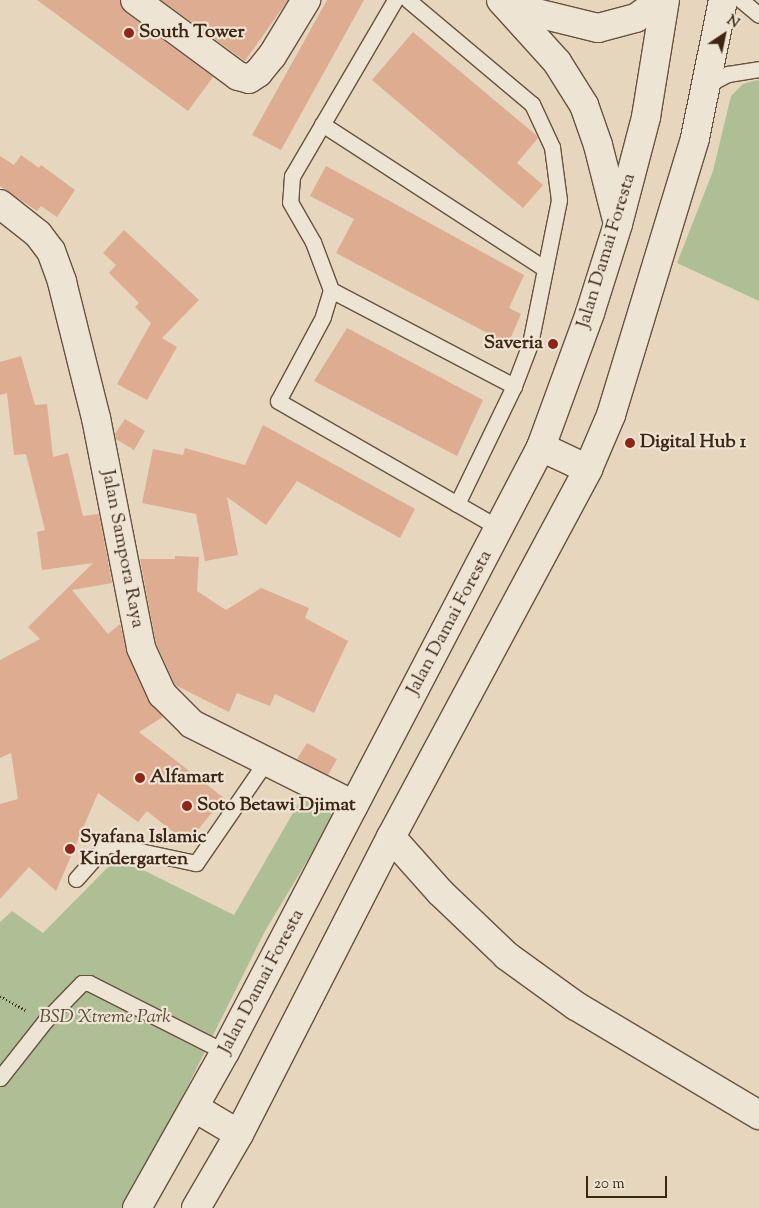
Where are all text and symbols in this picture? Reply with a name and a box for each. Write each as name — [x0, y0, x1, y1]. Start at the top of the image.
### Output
north arrow — [699, 10, 749, 60]
text: N — [722, 11, 743, 34]
place label: South Tower — [139, 22, 245, 44]
marker: South Tower — [123, 27, 135, 39]
street label: Jalan Damai Foresta — [573, 171, 641, 331]
place label: Saveria — [484, 333, 543, 355]
marker: Saveria — [547, 338, 559, 350]
place label: Digital Hub 1 — [640, 432, 746, 454]
marker: Digital Hub 1 — [624, 437, 636, 449]
street label: Jalan Sampora Raya — [96, 468, 148, 630]
street label: Jalan Damai Foresta — [402, 547, 498, 699]
place label: Alfamart — [150, 767, 224, 789]
marker: Alfamart — [134, 772, 146, 784]
place label: Soto Betawi Djimat — [197, 795, 355, 817]
marker: Soto Betawi Djimat — [181, 800, 193, 812]
place label: Syafana Islamic Kindergarten — [80, 827, 206, 871]
marker: Syafana Islamic Kindergarten — [64, 843, 76, 855]
street label: Jalan Damai Foresta — [214, 906, 310, 1058]
park label: BSD Xtreme Park — [39, 1007, 171, 1029]
scale bar — [589, 1166, 670, 1198]
text: 20 m — [594, 1174, 625, 1195]

